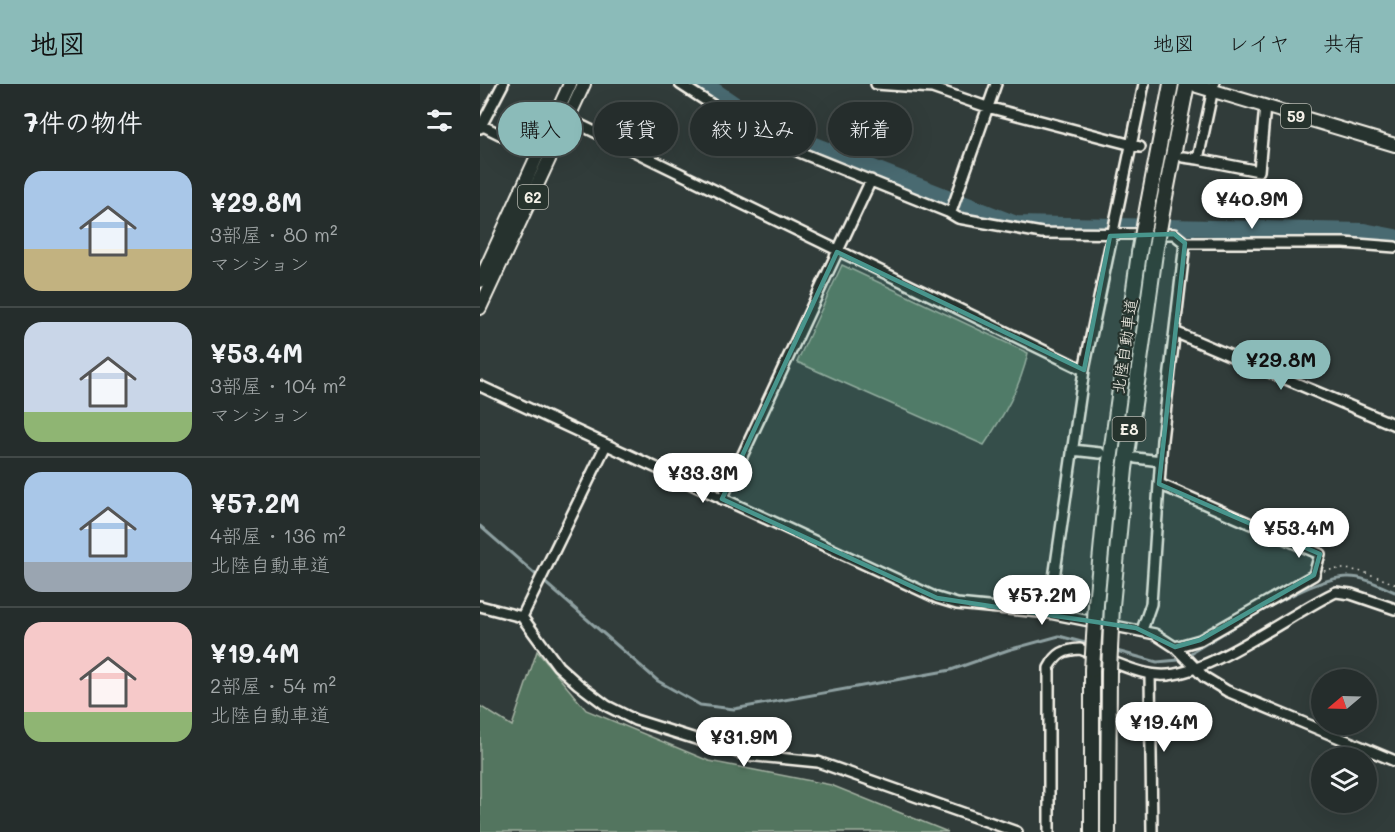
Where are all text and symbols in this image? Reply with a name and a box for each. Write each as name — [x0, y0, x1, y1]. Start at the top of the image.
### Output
text: 地図 — [30, 25, 86, 61]
text: 地図 — [1153, 29, 1195, 56]
text: レイヤ — [1228, 29, 1290, 56]
text: 共有 — [1323, 29, 1365, 56]
chip: 購入 — [498, 102, 582, 156]
chip: 賃貸 — [594, 102, 678, 156]
chip: 絞り込み — [690, 102, 816, 156]
chip: 新着 — [828, 102, 912, 156]
icon: filters — [423, 104, 456, 137]
road number: 59 — [1281, 104, 1311, 128]
text: 7件の物件 — [24, 105, 142, 139]
pin: ¥40.9M — [1203, 179, 1301, 230]
text: ¥29.8M — [210, 185, 302, 219]
road number: 62 — [518, 185, 548, 209]
text: ¥40.9M — [1216, 185, 1289, 211]
icon: home — [72, 195, 144, 267]
text: 3部屋 · 80 m² — [210, 221, 338, 247]
text: マンション — [210, 250, 309, 276]
street label: 北陸自動車道 — [1107, 297, 1141, 395]
text: ¥53.4M — [210, 336, 303, 370]
pin: ¥29.8M — [1232, 340, 1330, 391]
icon: home — [72, 346, 144, 418]
text: ¥29.8M — [1245, 346, 1317, 372]
text: 3部屋 · 104 m² — [210, 372, 346, 398]
text: マンション — [210, 401, 309, 427]
road number: E8 — [1112, 417, 1146, 441]
pin: ¥33.3M — [654, 453, 752, 504]
text: ¥33.3M — [667, 459, 739, 485]
text: ¥57.2M — [210, 486, 300, 520]
icon: home — [72, 496, 144, 568]
pin: ¥53.4M — [1250, 508, 1348, 559]
text: ¥53.4M — [1263, 514, 1335, 540]
text: 4部屋 · 136 m² — [210, 522, 346, 548]
text: 北陸自動車道 — [210, 551, 330, 577]
pin: ¥57.2M — [993, 575, 1091, 626]
text: ¥57.2M — [1007, 581, 1077, 607]
text: ¥19.4M — [210, 636, 300, 670]
icon: home — [72, 646, 144, 718]
north arrow — [1311, 669, 1377, 735]
map controls — [1311, 669, 1377, 813]
text: 2部屋 · 54 m² — [210, 672, 336, 698]
text: 北陸自動車道 — [210, 701, 330, 727]
pin: ¥19.4M — [1115, 702, 1213, 753]
text: ¥19.4M — [1130, 708, 1199, 734]
pin: ¥31.9M — [695, 717, 793, 768]
text: ¥31.9M — [710, 723, 778, 749]
button: layers — [1311, 747, 1377, 813]

